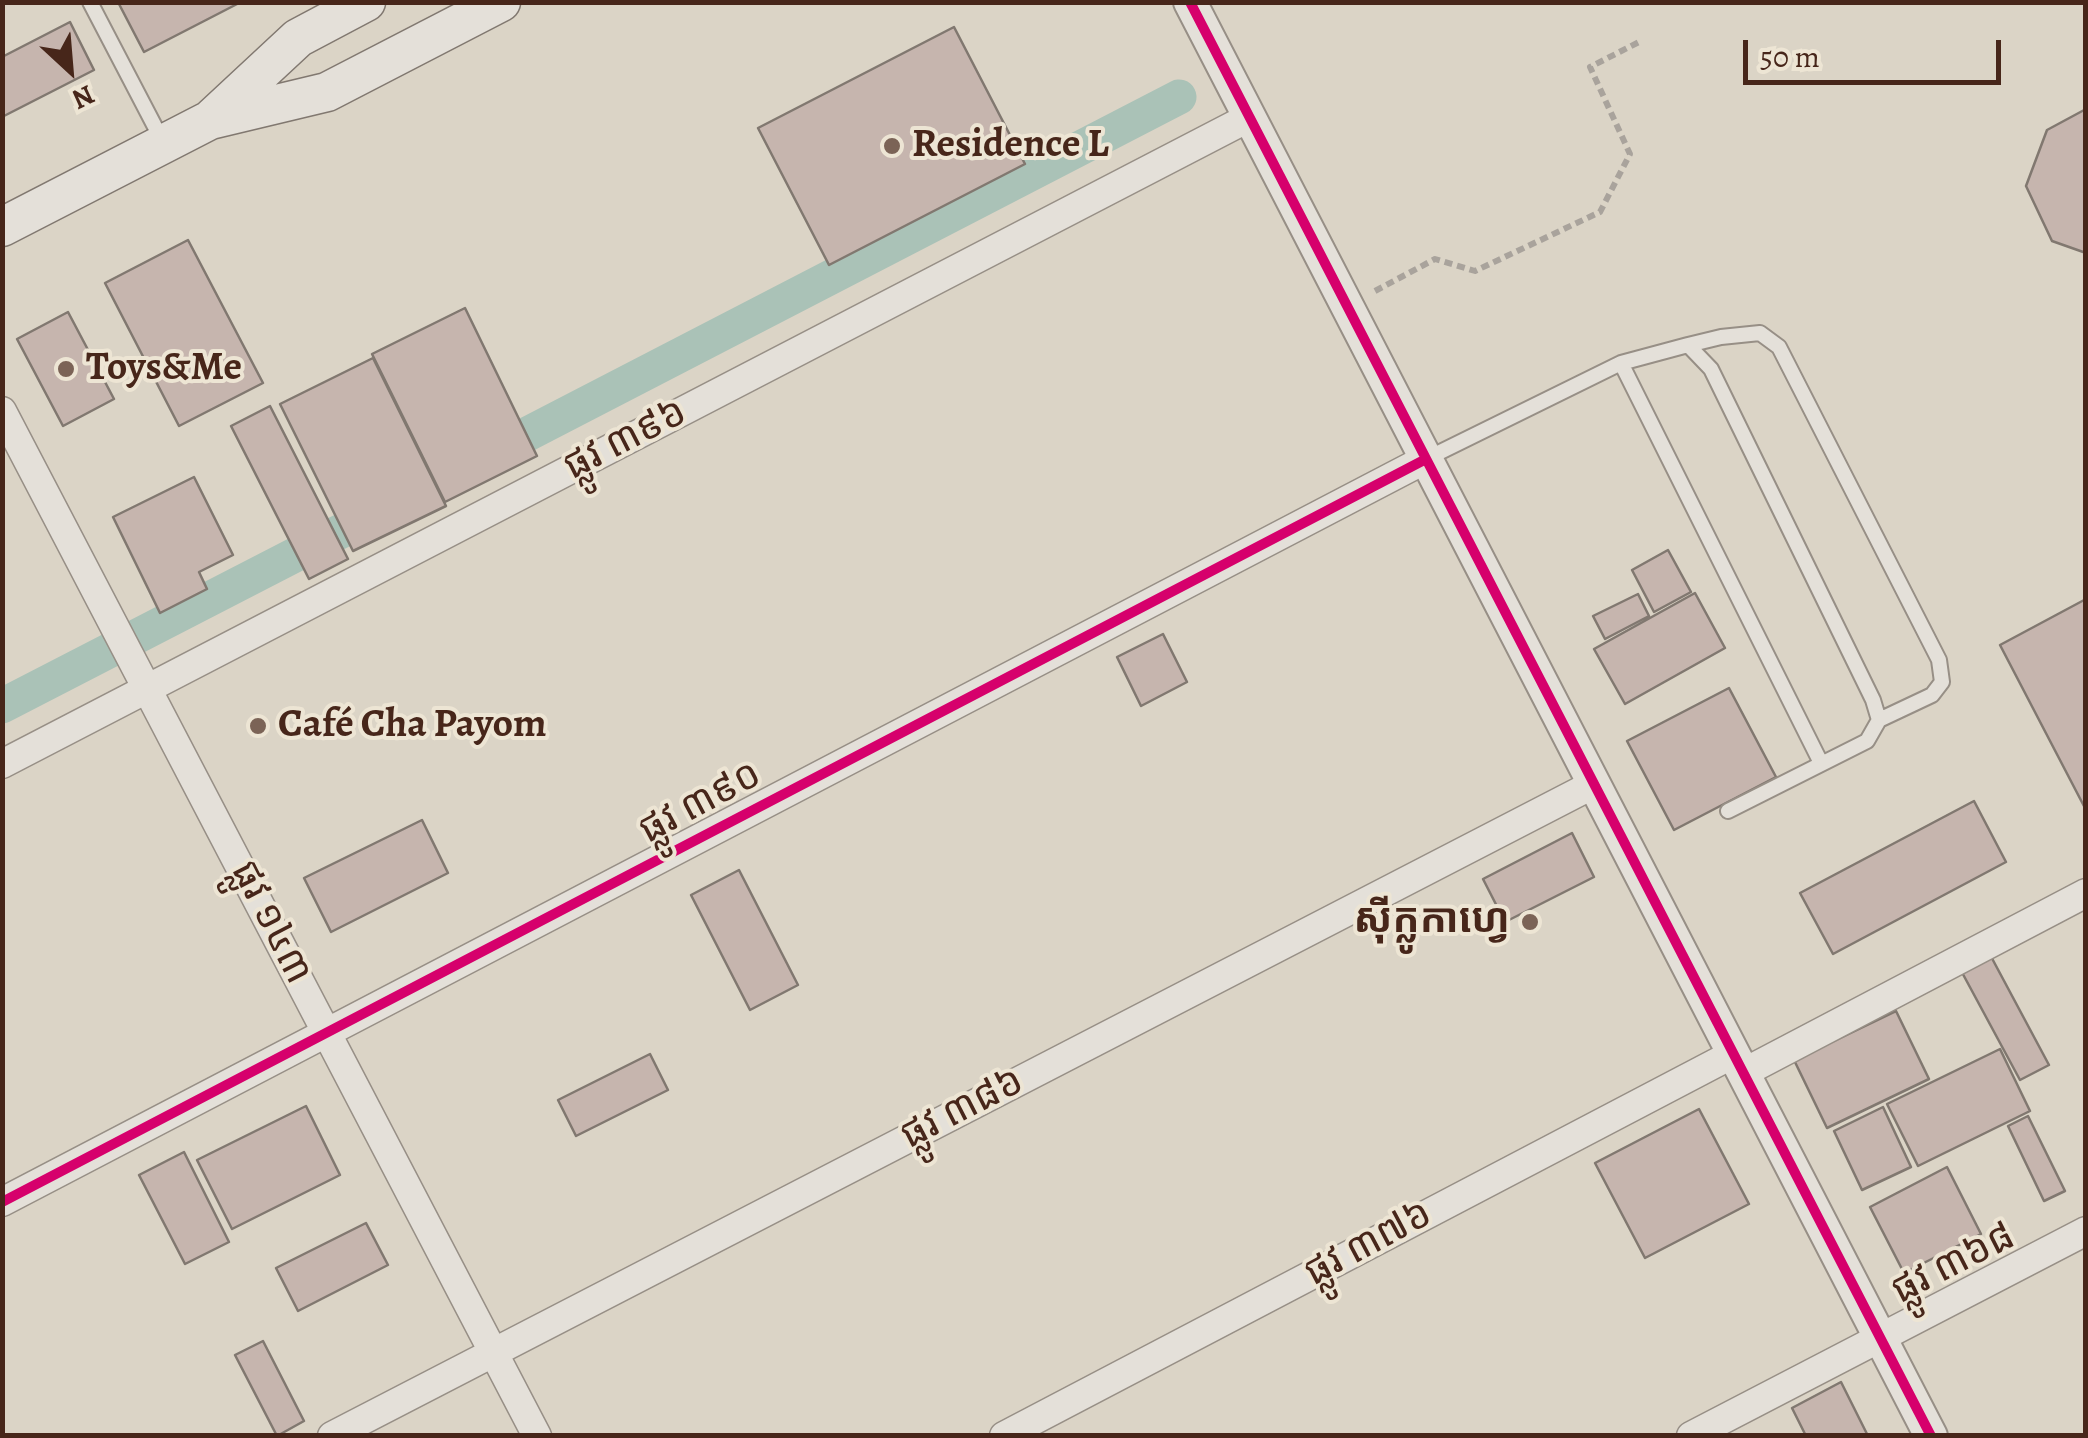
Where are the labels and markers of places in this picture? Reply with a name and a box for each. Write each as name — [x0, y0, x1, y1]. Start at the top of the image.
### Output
place label: Residence L — [912, 122, 1109, 170]
marker: Residence L — [881, 135, 903, 157]
place label: Toys&Me — [86, 345, 242, 393]
marker: Toys&Me — [55, 358, 77, 380]
place label: Café Cha Payom — [278, 702, 547, 750]
marker: Café Cha Payom — [247, 715, 269, 737]
place label: ស៊ីក្លូកាហ្វេ — [1354, 898, 1510, 946]
marker: ស៊ីក្លូកាហ្វេ — [1519, 911, 1541, 933]

